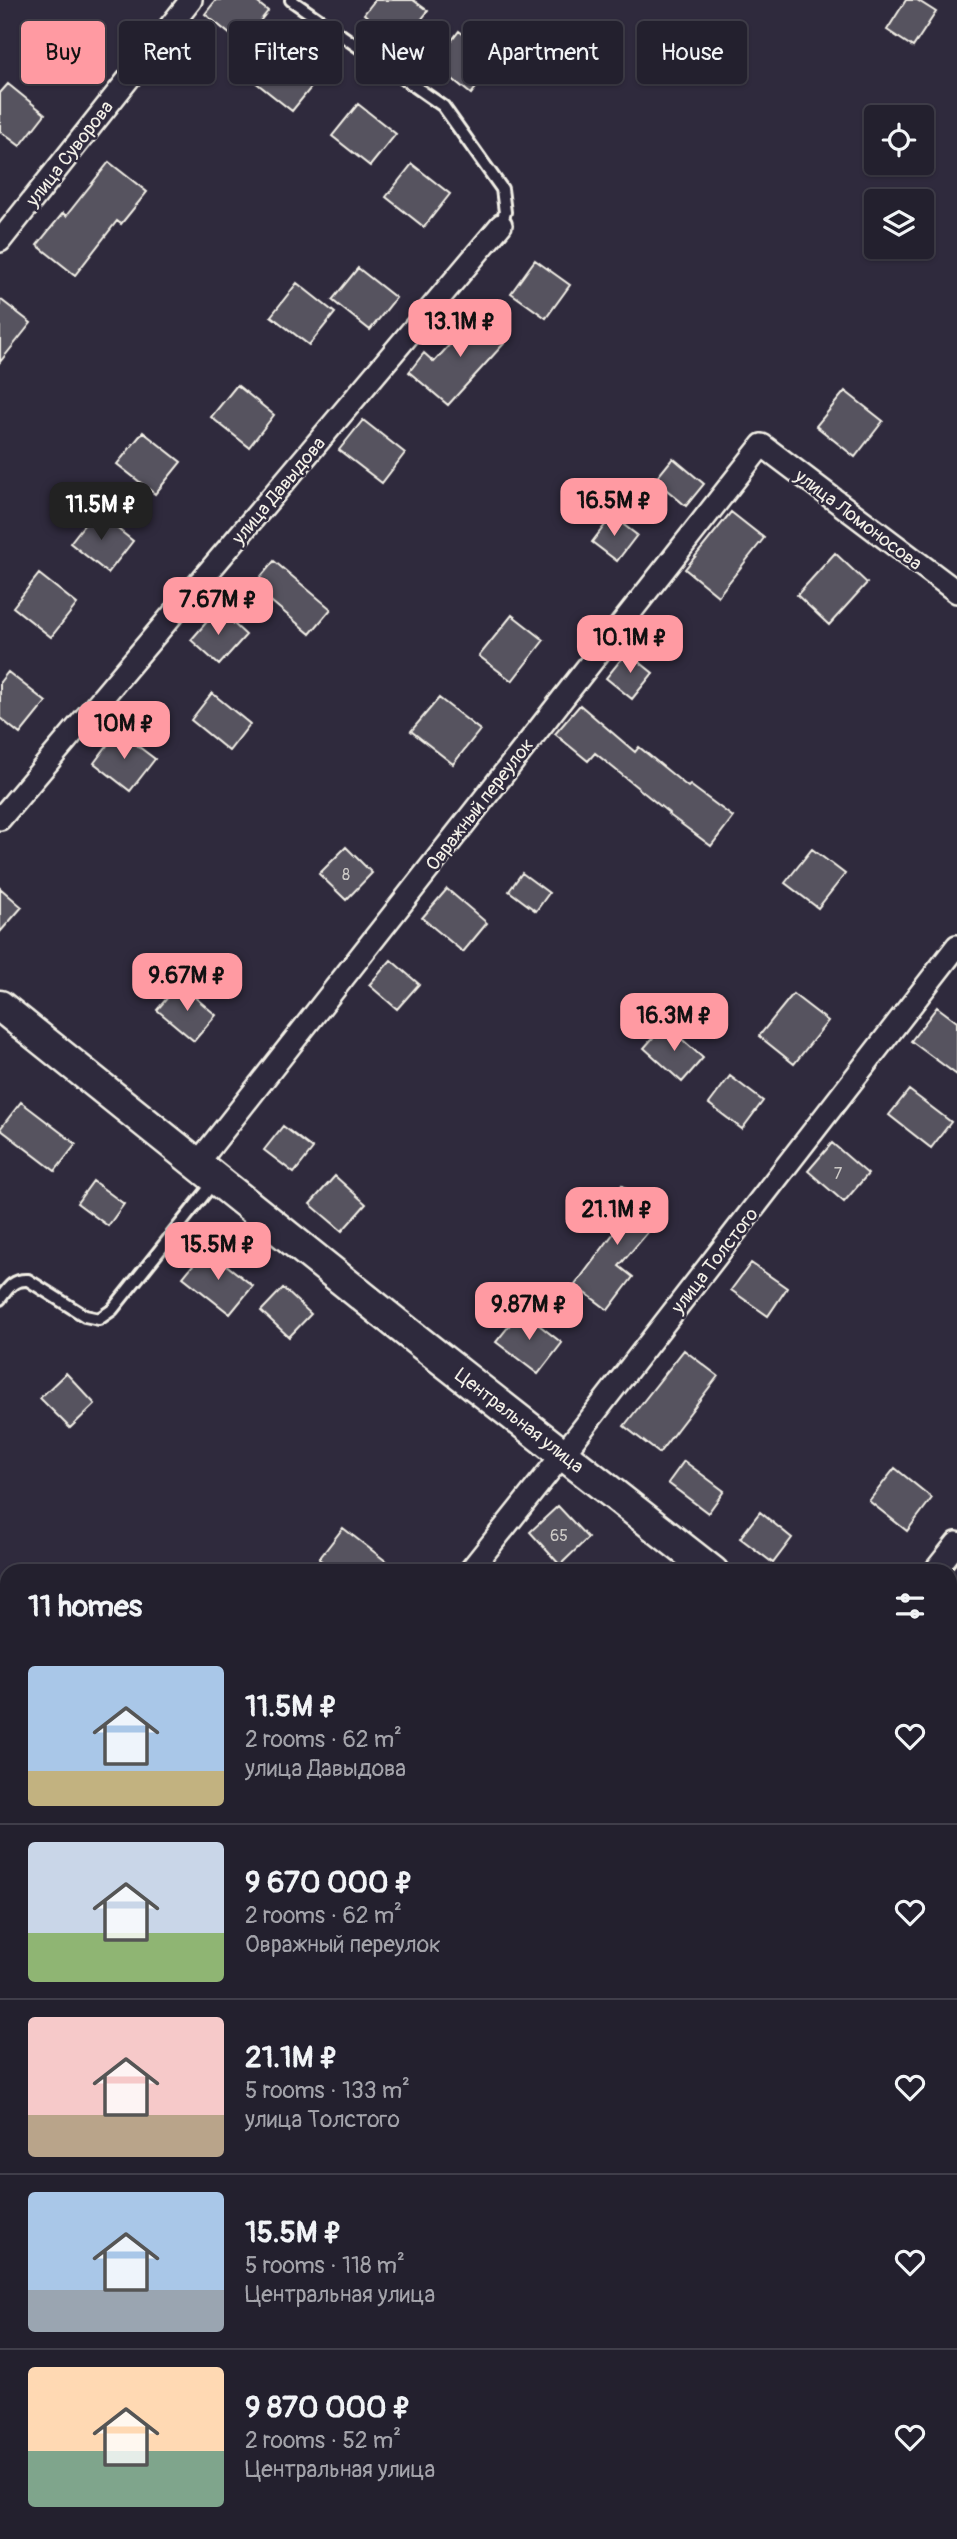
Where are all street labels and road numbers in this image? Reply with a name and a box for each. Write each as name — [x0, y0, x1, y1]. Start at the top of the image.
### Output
street label: улица Суворова — [20, 96, 119, 212]
street label: улица Давыдова — [226, 432, 331, 550]
street label: улица Ломоносова — [789, 463, 927, 576]
street label: Овражный переулок — [421, 733, 539, 876]
street label: улица Толстого — [665, 1203, 764, 1319]
street label: Центральная улица — [450, 1363, 589, 1479]

